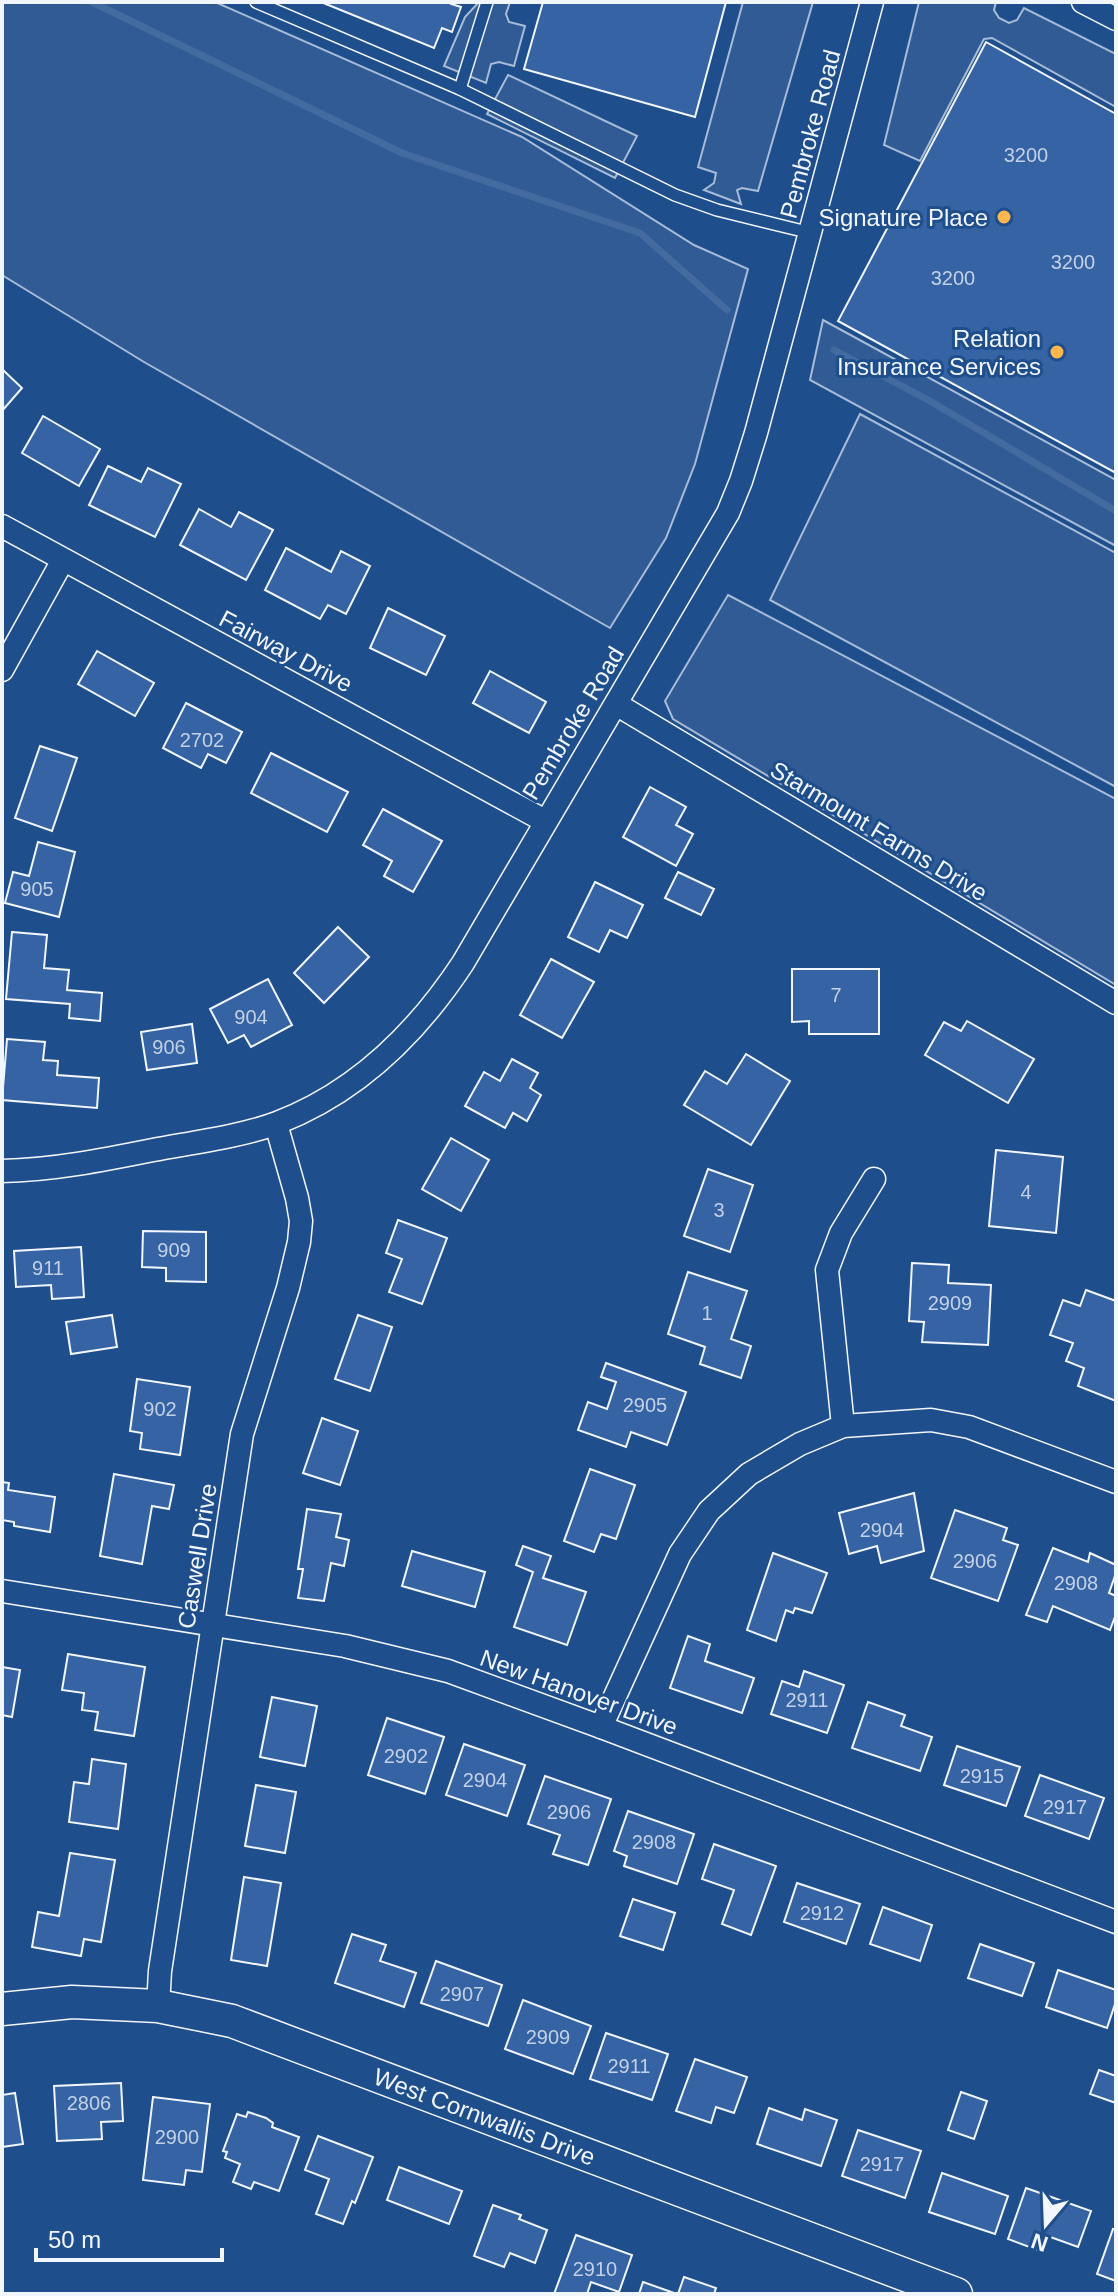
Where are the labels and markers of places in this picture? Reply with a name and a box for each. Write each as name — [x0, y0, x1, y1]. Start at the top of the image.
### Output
place label: Signature Place — [819, 204, 988, 231]
marker: Signature Place — [995, 208, 1013, 226]
place label: Relation Insurance Services — [837, 325, 1041, 380]
marker: Relation Insurance Services — [1048, 343, 1066, 361]

